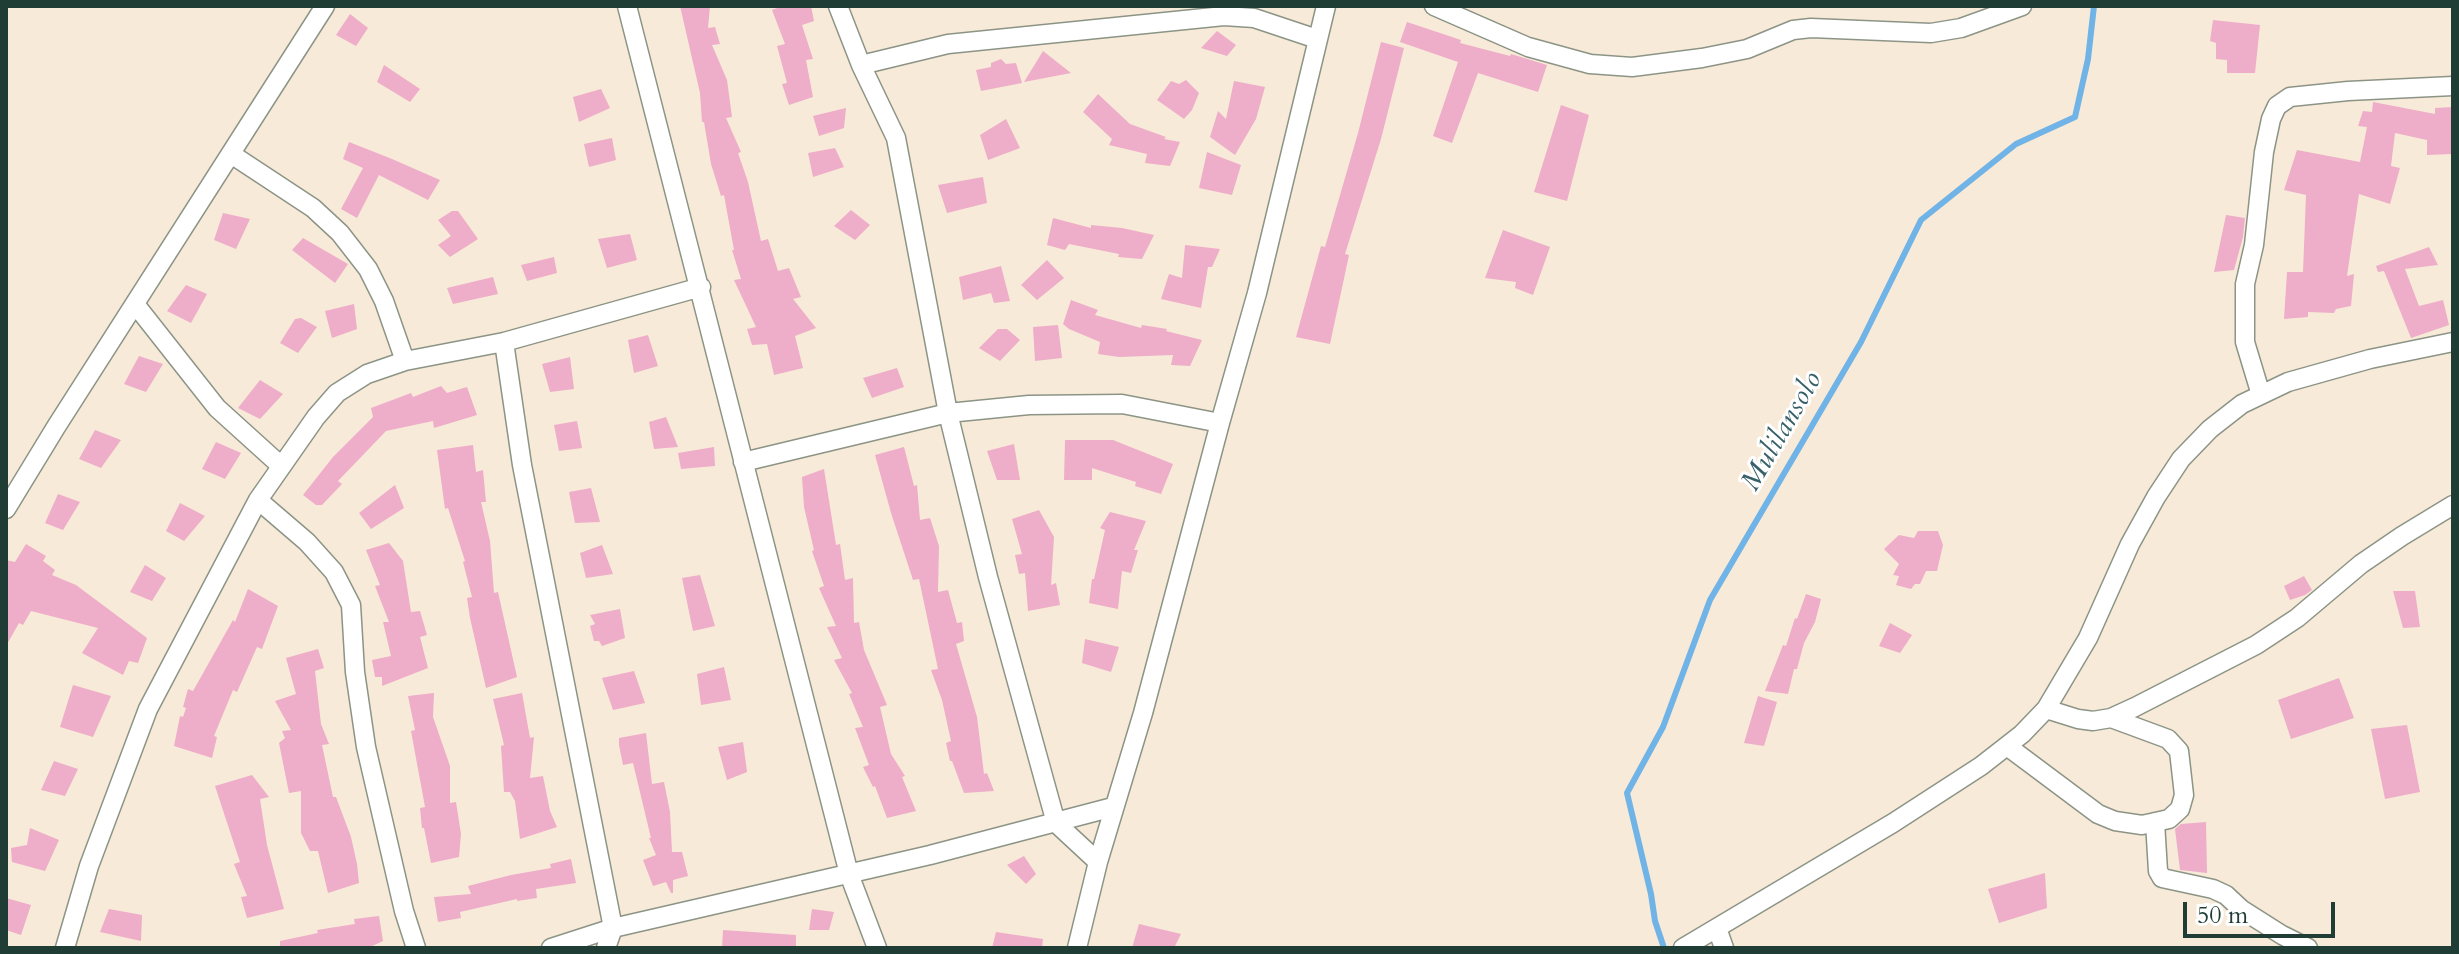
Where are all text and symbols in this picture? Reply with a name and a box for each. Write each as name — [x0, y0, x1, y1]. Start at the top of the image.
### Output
water label: Mulilansolo — [1735, 366, 1831, 498]
scale bar — [2187, 886, 2339, 936]
text: 50 m — [2197, 899, 2248, 932]

